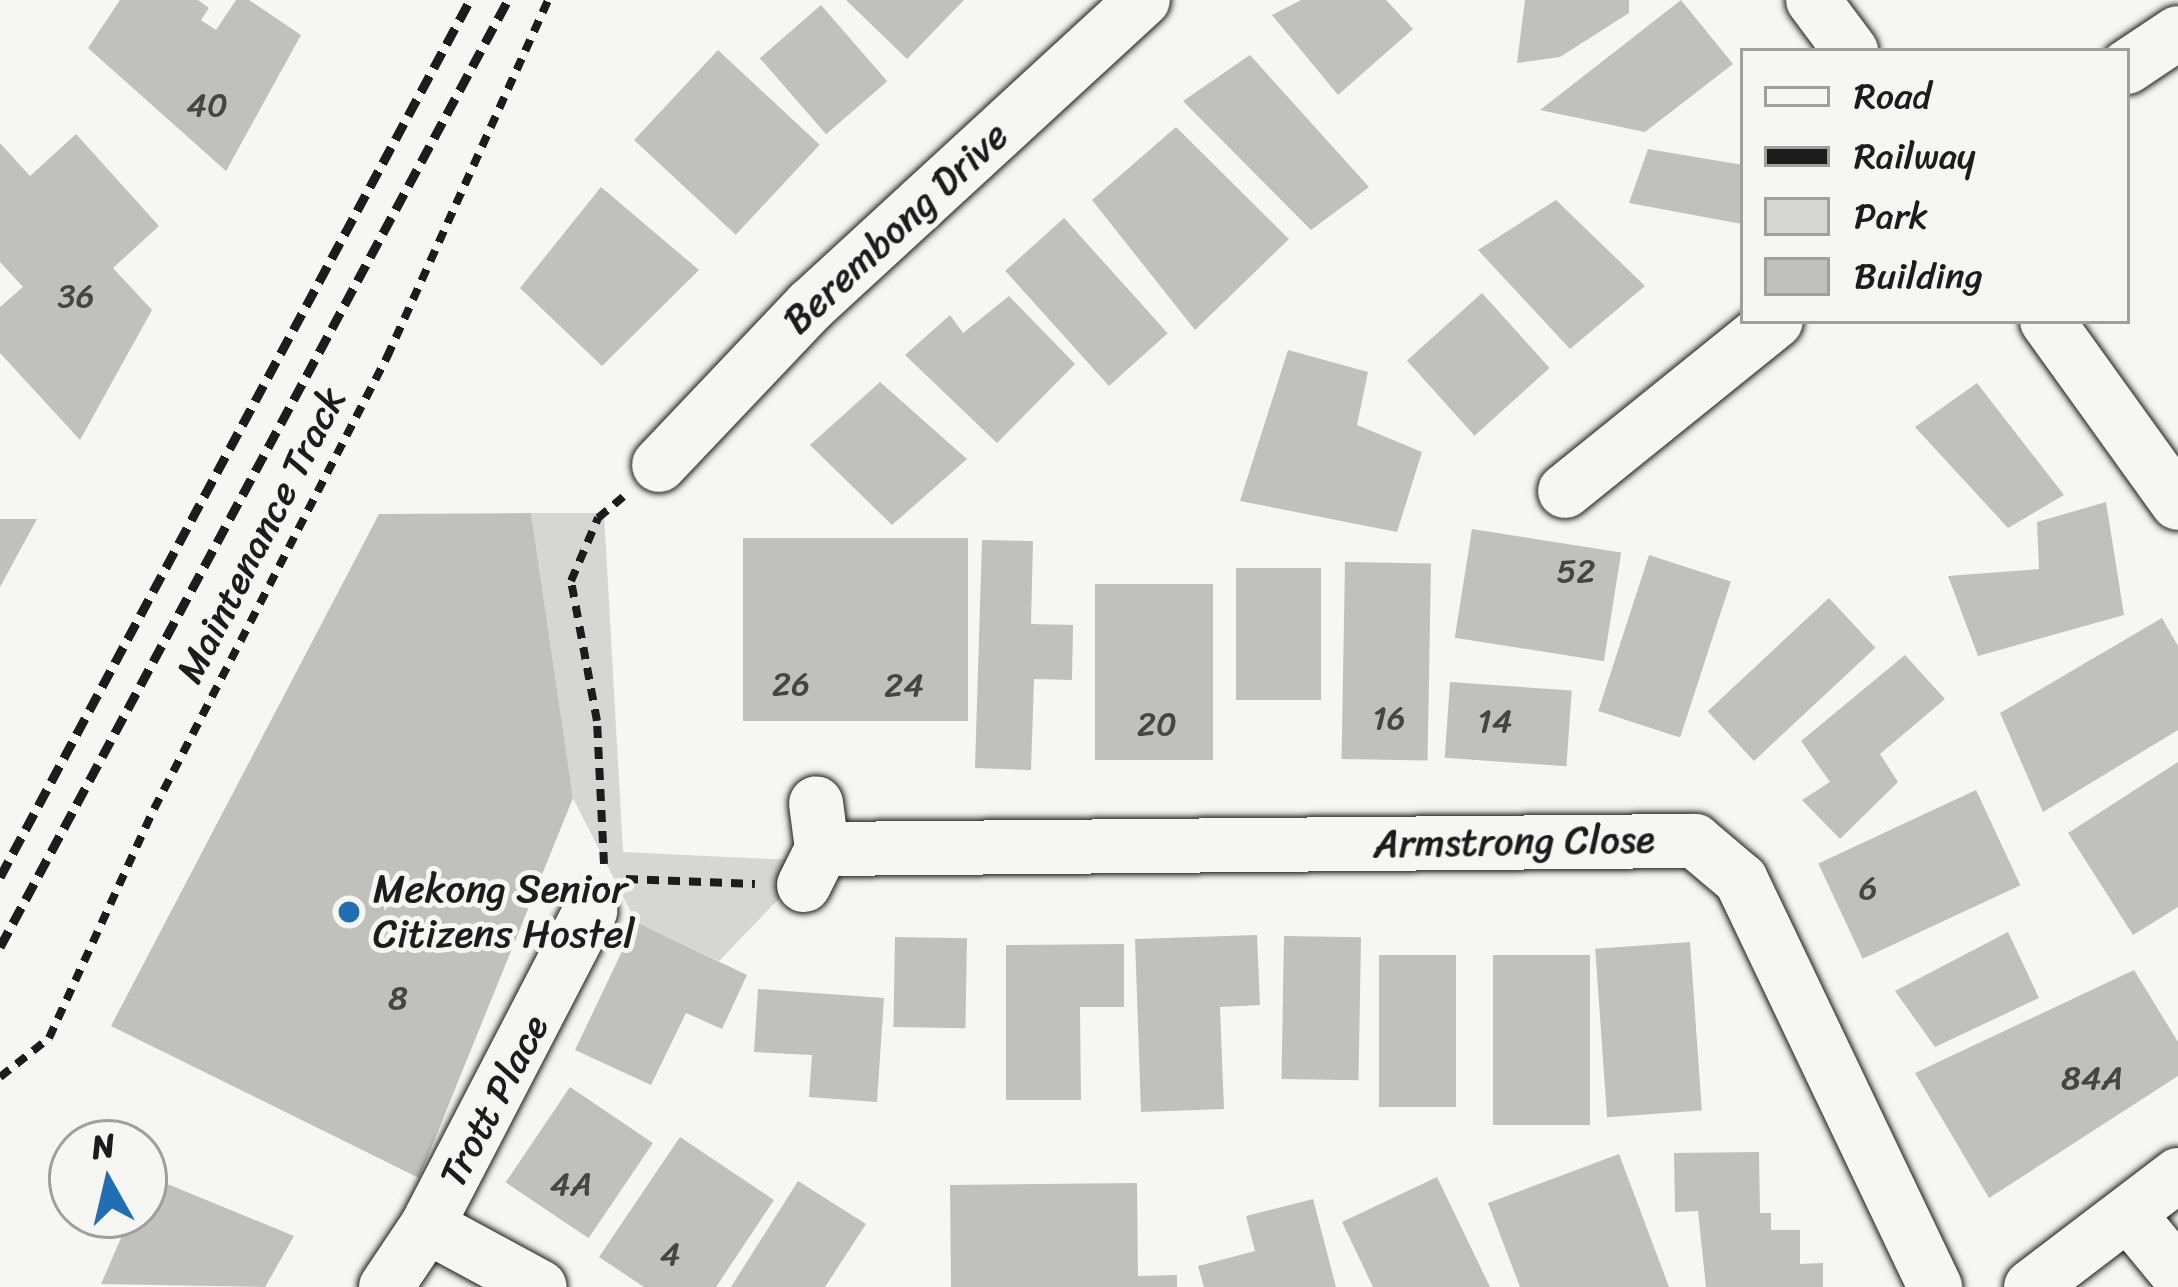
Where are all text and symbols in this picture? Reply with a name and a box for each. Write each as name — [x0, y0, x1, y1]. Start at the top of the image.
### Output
legend — [1740, 48, 2130, 324]
text: Road — [1854, 64, 1931, 128]
house number: 40 — [186, 86, 228, 126]
street label: Berembong Drive — [774, 112, 1018, 344]
text: Railway — [1854, 124, 1976, 188]
text: Park — [1854, 184, 1928, 248]
text: Building — [1854, 244, 1983, 308]
house number: 36 — [58, 277, 94, 317]
street label: Maintenance Track — [167, 380, 355, 690]
house number: 52 — [1556, 552, 1596, 592]
house number: 26 — [772, 665, 810, 705]
house number: 24 — [884, 666, 924, 706]
house number: 16 — [1373, 699, 1405, 739]
house number: 14 — [1478, 702, 1512, 742]
house number: 20 — [1137, 705, 1177, 745]
street label: Armstrong Close — [1371, 816, 1657, 868]
place label: Mekong Senior Citizens Hostel — [373, 867, 636, 958]
house number: 6 — [1859, 869, 1877, 909]
marker: Mekong Senior Citizens Hostel — [336, 899, 362, 925]
house number: 8 — [388, 979, 408, 1019]
street label: Trott Place — [429, 1006, 559, 1196]
house number: 84A — [2061, 1059, 2123, 1099]
text: N — [88, 1116, 119, 1177]
north arrow — [48, 1119, 168, 1239]
house number: 4A — [550, 1165, 592, 1205]
house number: 4 — [660, 1235, 680, 1275]

